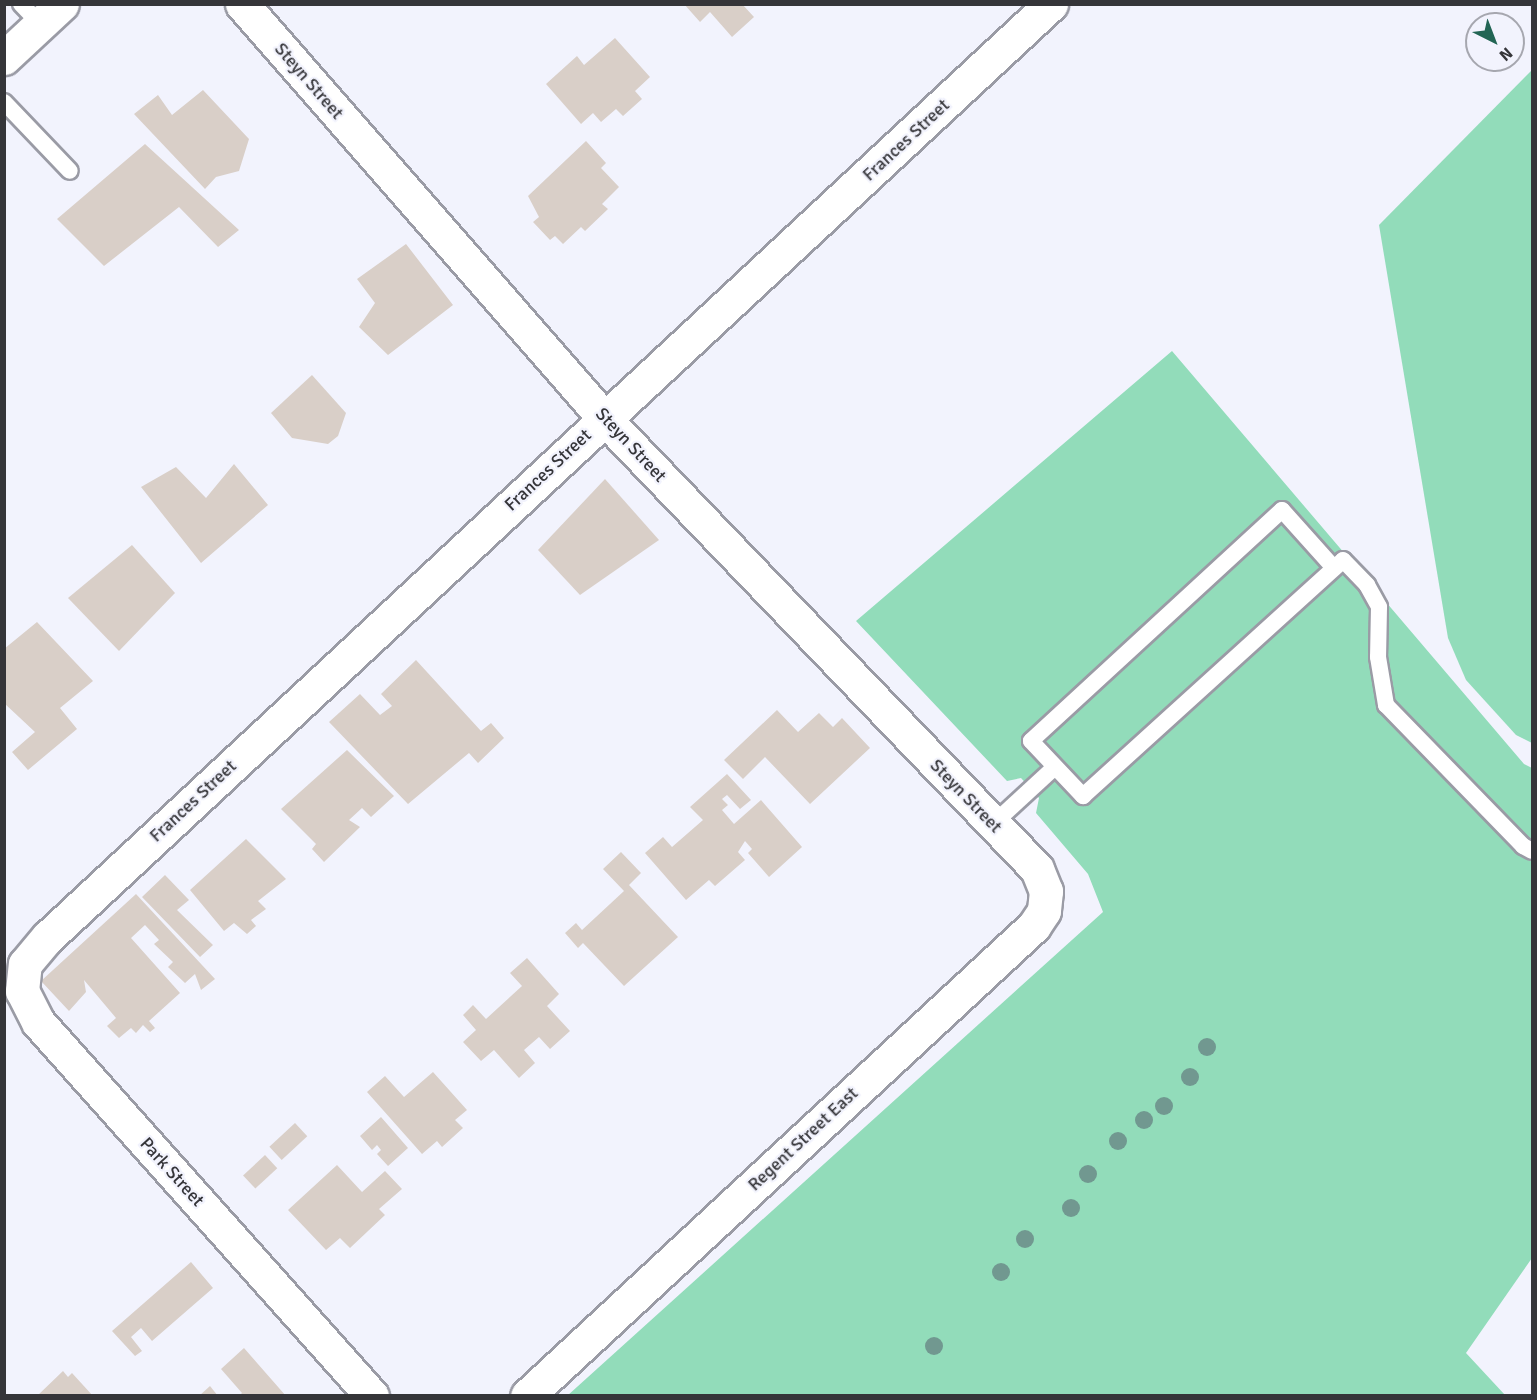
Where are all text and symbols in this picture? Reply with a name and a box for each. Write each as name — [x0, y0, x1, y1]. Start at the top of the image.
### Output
north arrow — [1465, 12, 1525, 72]
street label: Steyn Street — [270, 38, 348, 124]
text: N — [1495, 43, 1517, 65]
street label: Frances Street — [858, 94, 954, 186]
street label: Steyn Street — [591, 403, 671, 487]
street label: Frances Street — [500, 424, 596, 516]
street label: Frances Street — [145, 755, 241, 847]
street label: Steyn Street — [926, 755, 1006, 837]
street label: Regent Street East — [744, 1083, 862, 1195]
street label: Park Street — [135, 1133, 209, 1211]

